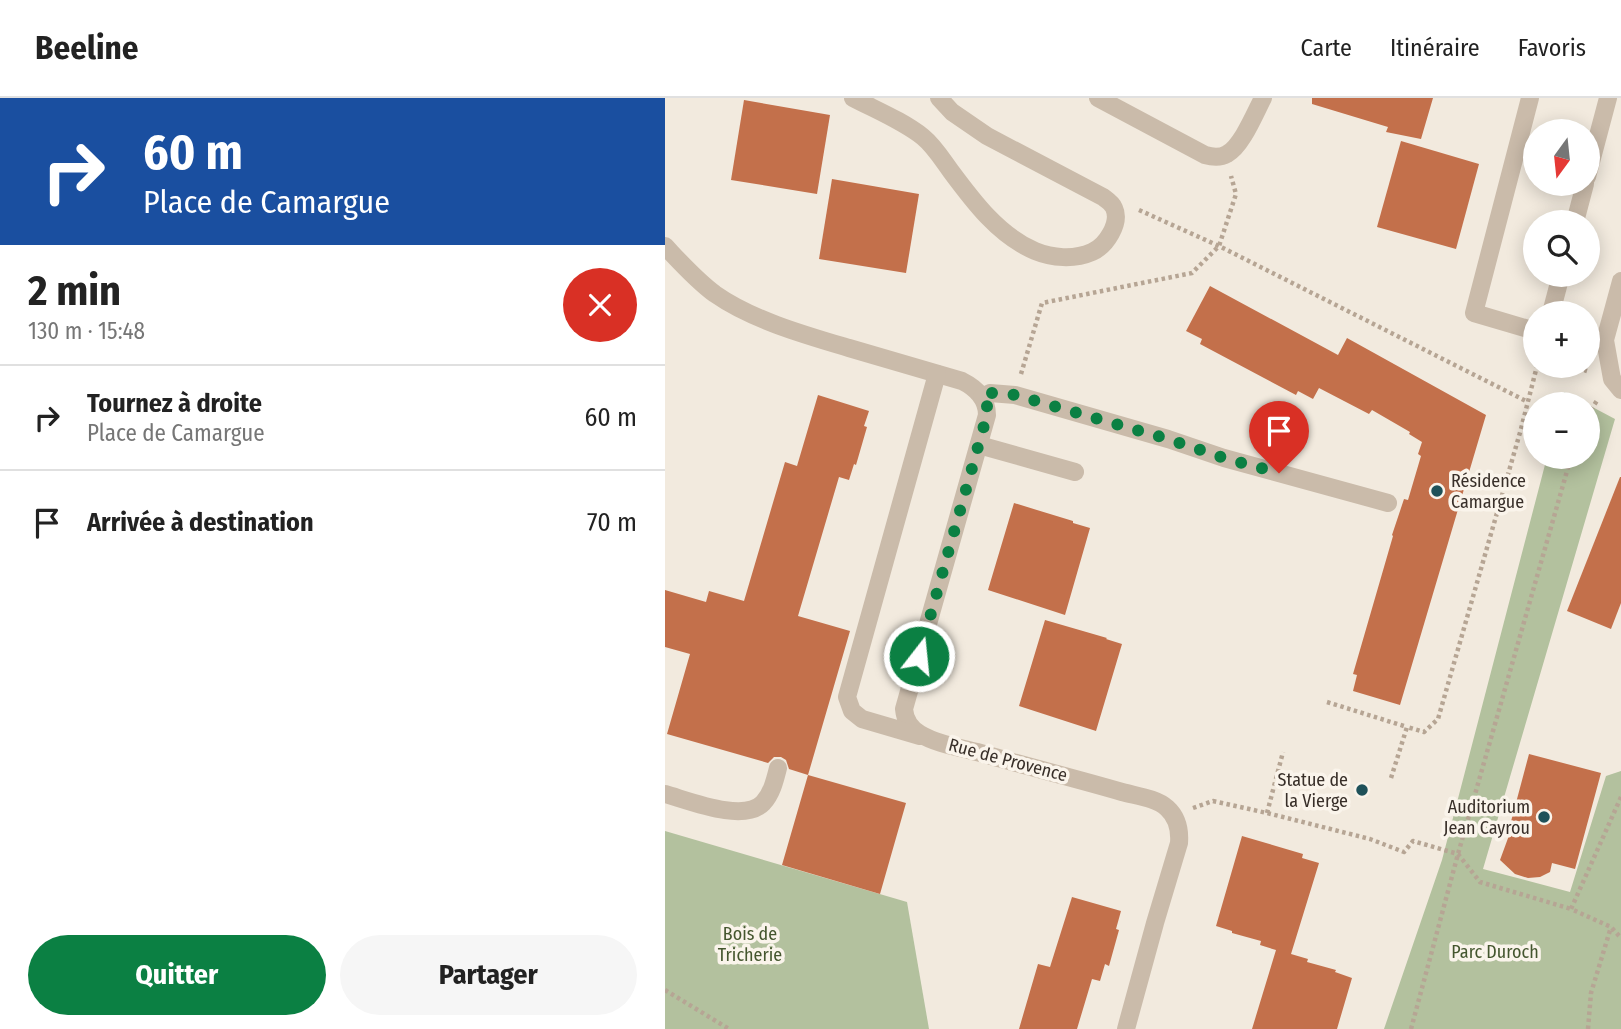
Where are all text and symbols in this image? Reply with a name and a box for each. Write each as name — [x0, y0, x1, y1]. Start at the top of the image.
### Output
text: Beeline — [35, 28, 139, 68]
text: Carte — [1301, 34, 1352, 62]
text: Itinéraire — [1390, 34, 1480, 62]
text: Favoris — [1518, 34, 1586, 62]
north arrow — [1523, 119, 1599, 196]
map controls — [1523, 119, 1600, 469]
text: 60 m — [143, 123, 243, 182]
icon: right — [28, 126, 119, 217]
text: Place de Camargue — [143, 183, 390, 221]
button: search — [1523, 210, 1600, 287]
text: 2 min — [28, 266, 121, 316]
button: close — [563, 268, 637, 342]
button: + — [1523, 301, 1600, 378]
text: 130 m · 15:48 — [28, 317, 145, 345]
text: Tournez à droite — [87, 388, 262, 419]
button: − — [1523, 392, 1600, 469]
icon: right — [28, 399, 66, 437]
pin — [1249, 401, 1309, 473]
text: 60 m — [584, 402, 637, 433]
icon: arrive — [1260, 412, 1298, 450]
text: Place de Camargue — [87, 419, 265, 447]
place label: Résidence Camargue — [1451, 470, 1526, 513]
marker: Résidence Camargue — [1429, 483, 1445, 499]
icon: arrive — [28, 504, 66, 542]
text: Arrivée à destination — [87, 507, 314, 538]
text: 70 m — [587, 507, 637, 538]
position arrow — [882, 619, 956, 693]
street label: Rue de Provence — [946, 734, 1070, 786]
place label: Statue de la Vierge — [1278, 769, 1348, 812]
marker: Statue de la Vierge — [1354, 782, 1370, 798]
place label: Auditorium Jean Cayrou — [1444, 796, 1530, 839]
marker: Auditorium Jean Cayrou — [1536, 809, 1552, 825]
park label: Bois de Tricherie — [718, 923, 782, 966]
button: Quitter — [28, 935, 326, 1015]
button: Partager — [340, 935, 637, 1015]
park label: Parc Duroch — [1451, 941, 1539, 963]

